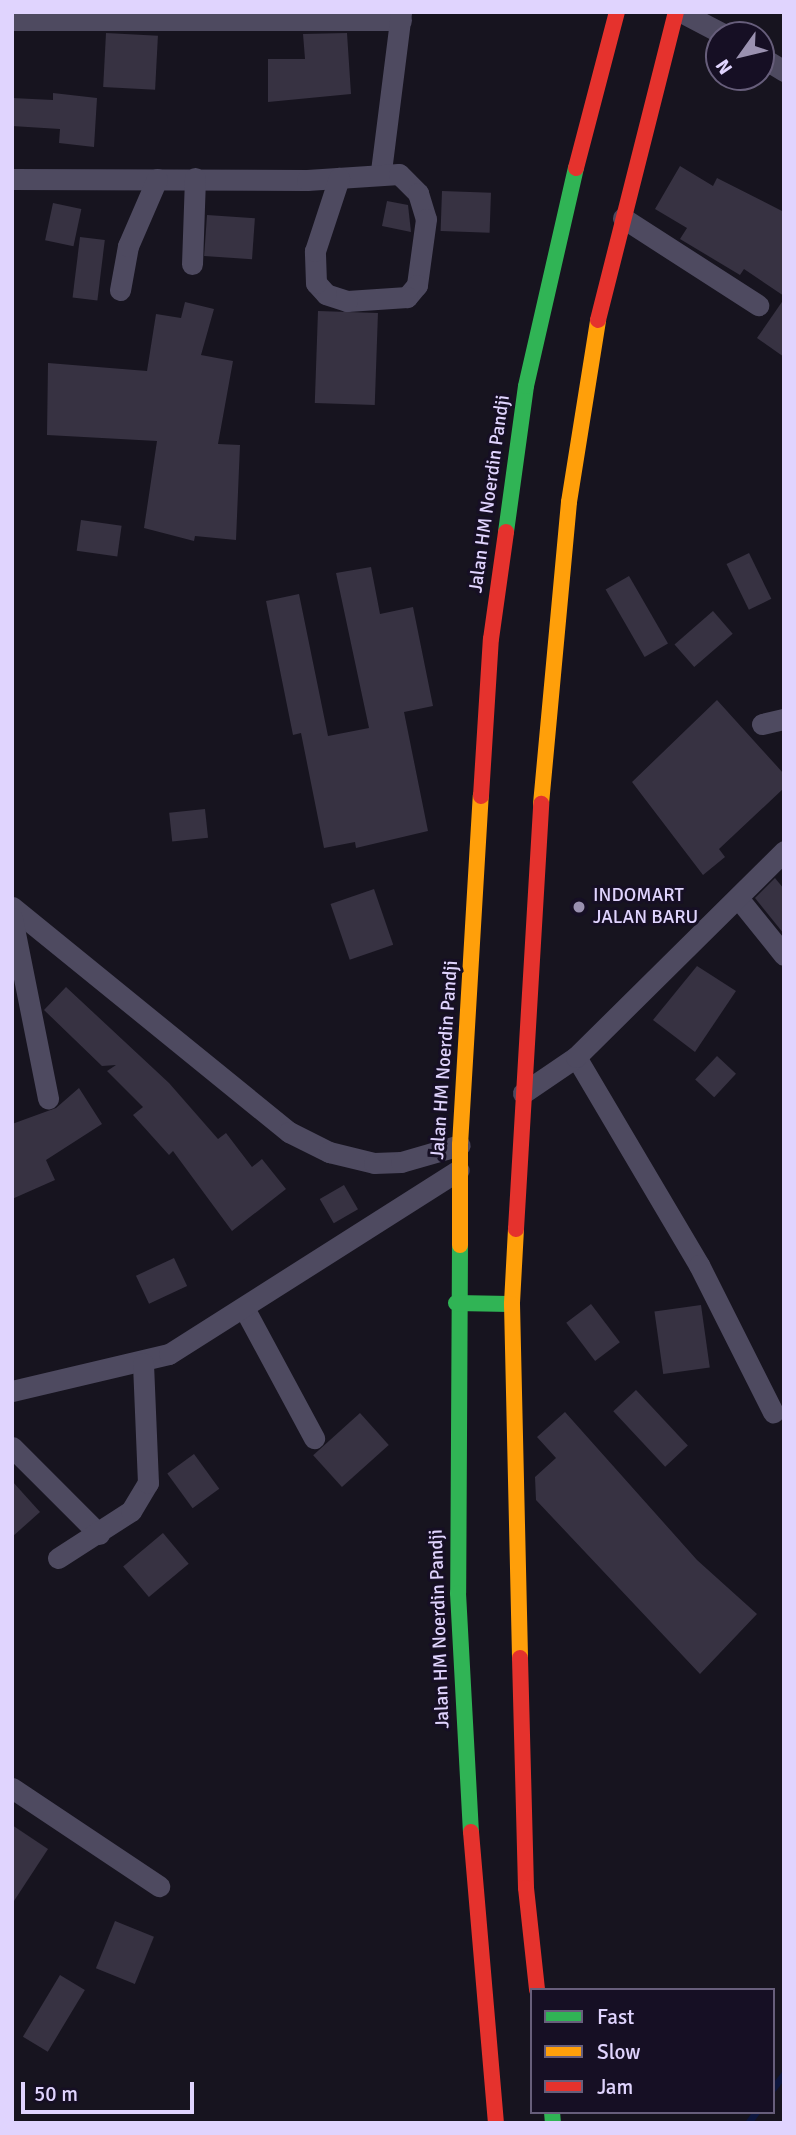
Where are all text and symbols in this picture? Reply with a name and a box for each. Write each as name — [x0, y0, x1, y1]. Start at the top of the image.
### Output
north arrow — [705, 21, 775, 91]
text: N — [711, 54, 738, 79]
street label: Jalan HM Noerdin Pandji — [465, 394, 515, 594]
place label: INDOMART JALAN BARU — [593, 885, 698, 929]
marker: INDOMART JALAN BARU — [571, 899, 587, 915]
street label: Jalan HM Noerdin Pandji — [427, 960, 463, 1160]
street label: Jalan HM Noerdin Pandji — [425, 1529, 455, 1729]
legend — [530, 1988, 775, 2114]
text: Fast — [597, 2004, 634, 2030]
text: Slow — [597, 2039, 641, 2065]
scale bar — [24, 2068, 198, 2112]
text: Jam — [597, 2074, 633, 2100]
text: 50 m — [34, 2081, 78, 2107]

